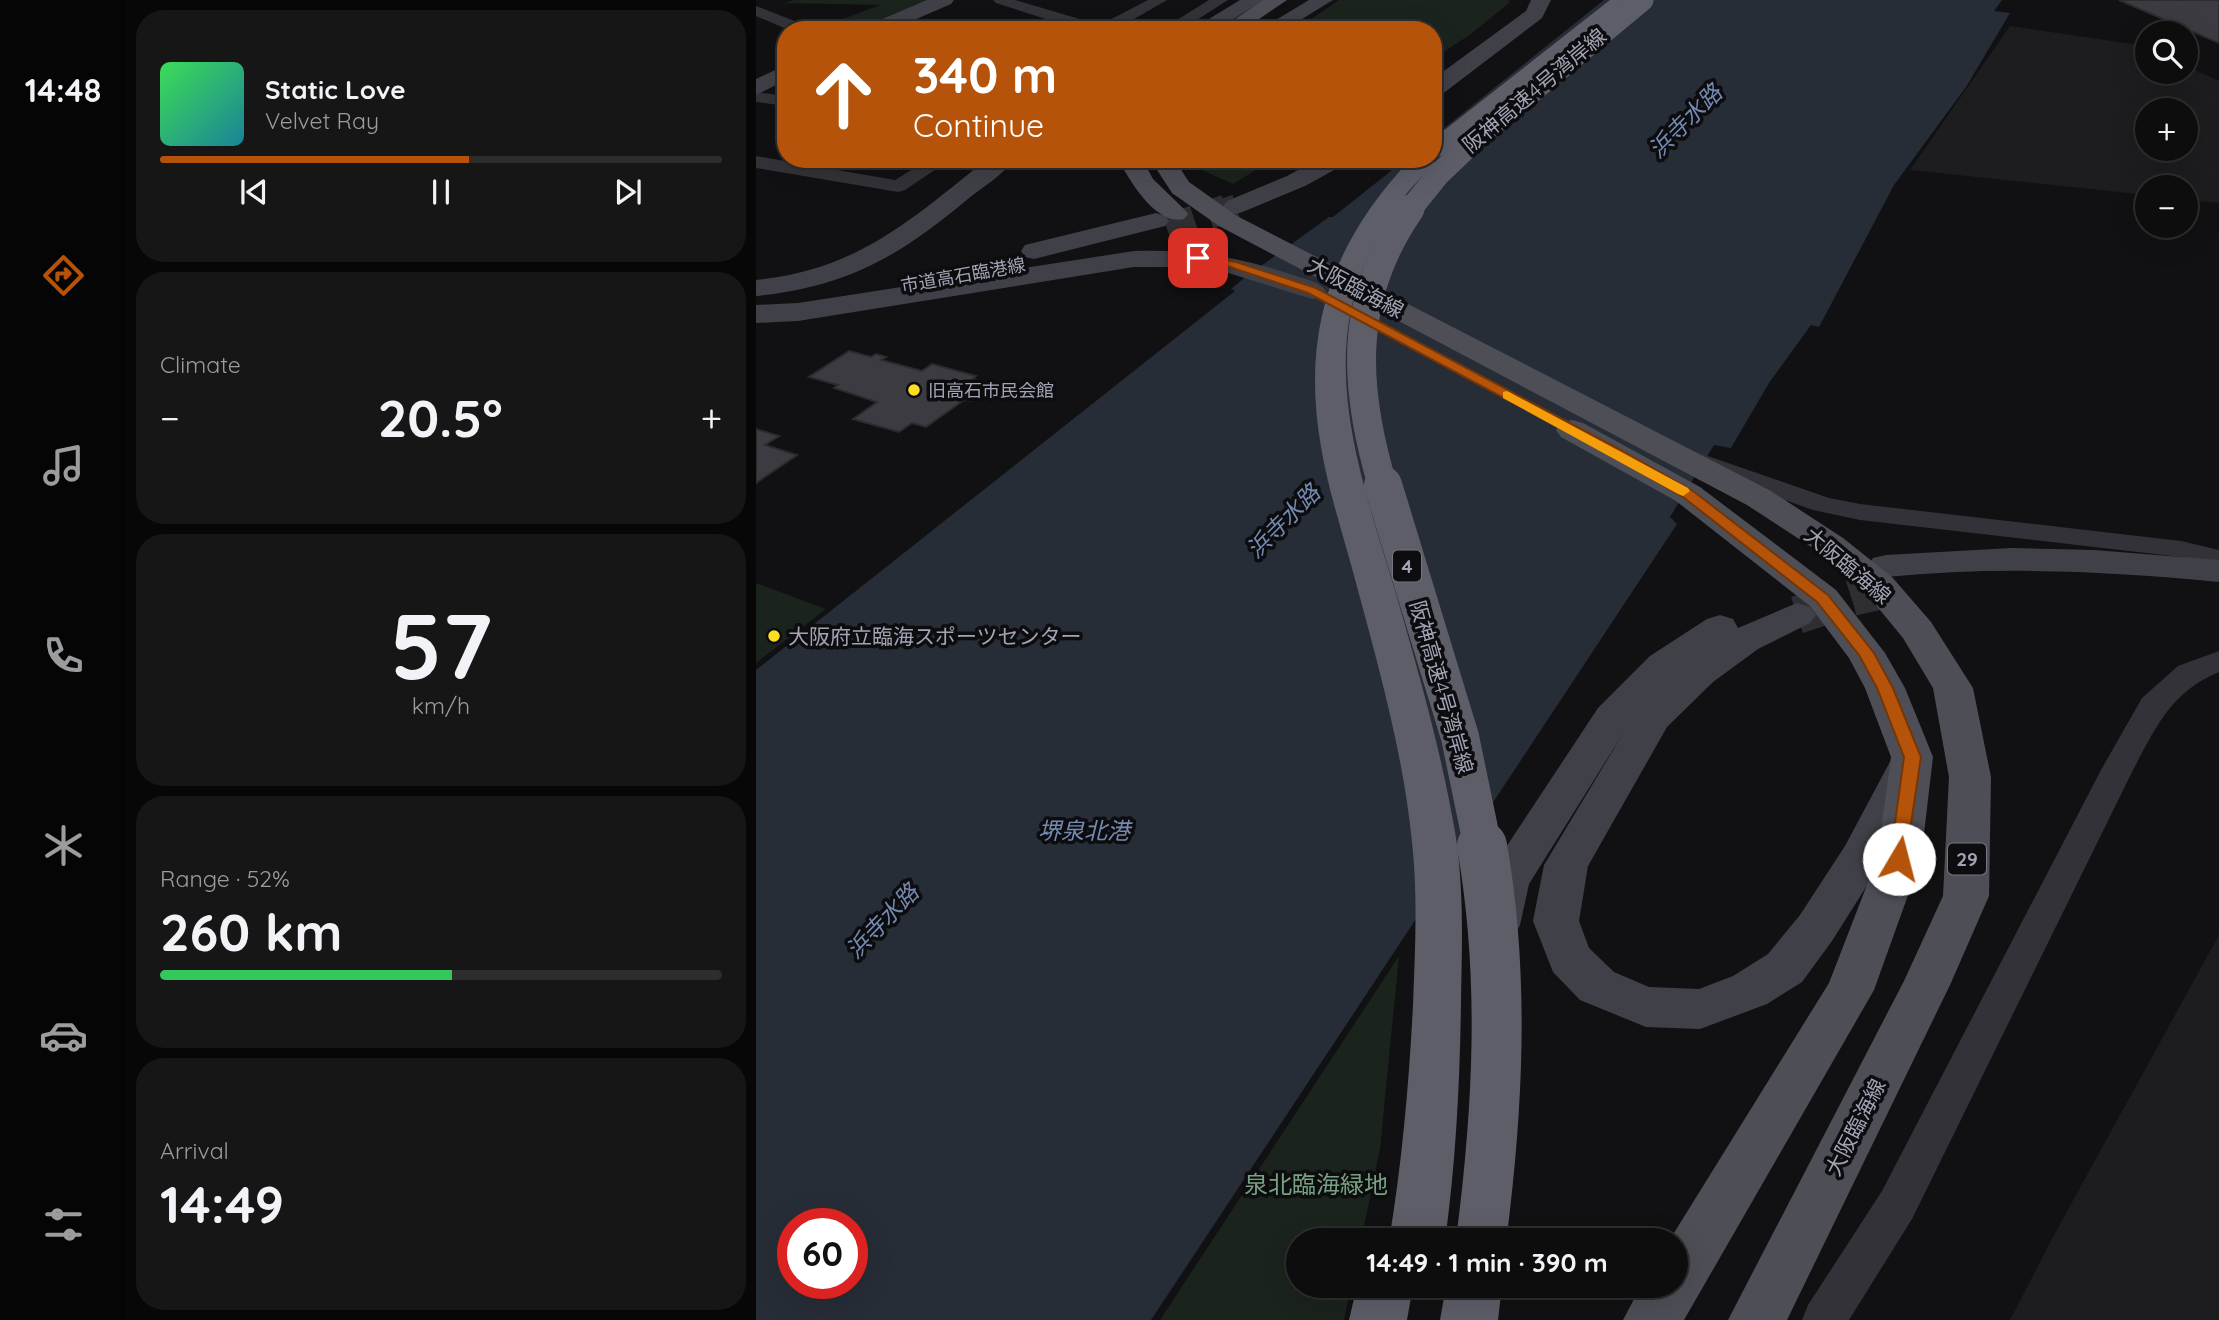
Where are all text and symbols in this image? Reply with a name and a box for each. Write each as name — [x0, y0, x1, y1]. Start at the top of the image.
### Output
map controls — [2135, 21, 2198, 238]
button: search — [2135, 21, 2198, 84]
street label: 阪神高速4号湾岸線 — [1457, 22, 1611, 158]
text: 340 m — [913, 44, 1057, 105]
icon: ahead — [798, 49, 889, 140]
text: 14:48 — [25, 70, 101, 110]
text: Static Love — [265, 73, 406, 106]
water label: 浜寺水路 — [1642, 77, 1729, 164]
button: + — [2135, 98, 2198, 161]
text: Continue — [913, 105, 1044, 145]
text: Velvet Ray — [265, 106, 379, 135]
icon: previous — [235, 173, 273, 211]
icon: pause — [422, 173, 460, 211]
icon: next — [609, 173, 647, 211]
button: − — [2135, 175, 2198, 238]
pin — [1168, 228, 1228, 288]
icon: arrive — [1179, 239, 1217, 277]
icon: directions — [39, 251, 88, 300]
street label: 大阪臨海線 — [1304, 251, 1408, 323]
street label: 市道高石臨港線 — [899, 253, 1027, 297]
text: Climate — [160, 350, 241, 379]
place label: 旧高石市民会館 — [928, 379, 1054, 402]
marker: 旧高石市民会館 — [906, 382, 922, 398]
text: 20.5° — [378, 385, 503, 450]
text: − — [160, 394, 180, 442]
text: + — [701, 394, 722, 442]
icon: music — [39, 441, 88, 490]
water label: 浜寺水路 — [1240, 477, 1327, 564]
street label: 大阪臨海線 — [1799, 521, 1897, 609]
road number: 4 — [1393, 551, 1421, 582]
text: 57 — [390, 588, 492, 702]
street label: 阪神高速4号湾岸線 — [1405, 597, 1479, 777]
place label: 大阪府立臨海スポーツセンター — [788, 623, 1082, 649]
marker: 大阪府立臨海スポーツセンター — [766, 628, 782, 644]
icon: phone — [39, 631, 88, 680]
text: km/h — [412, 691, 470, 720]
water label: 堺泉北港 — [1038, 816, 1133, 845]
icon: climate — [39, 821, 88, 870]
position arrow — [1862, 822, 1936, 896]
road number: 29 — [1948, 844, 1986, 874]
text: Range · 52% — [160, 864, 290, 893]
water label: 浜寺水路 — [840, 876, 926, 964]
text: 260 km — [160, 899, 342, 964]
icon: car — [39, 1011, 88, 1060]
street label: 大阪臨海線 — [1820, 1074, 1890, 1180]
text: Arrival — [160, 1136, 229, 1165]
park label: 泉北臨海緑地 — [1244, 1169, 1388, 1199]
text: 14:49 — [160, 1171, 284, 1236]
icon: filters — [39, 1200, 88, 1249]
speed limit sign: 60 — [777, 1208, 868, 1299]
text: 14:49 · 1 min · 390 m — [1366, 1246, 1608, 1279]

